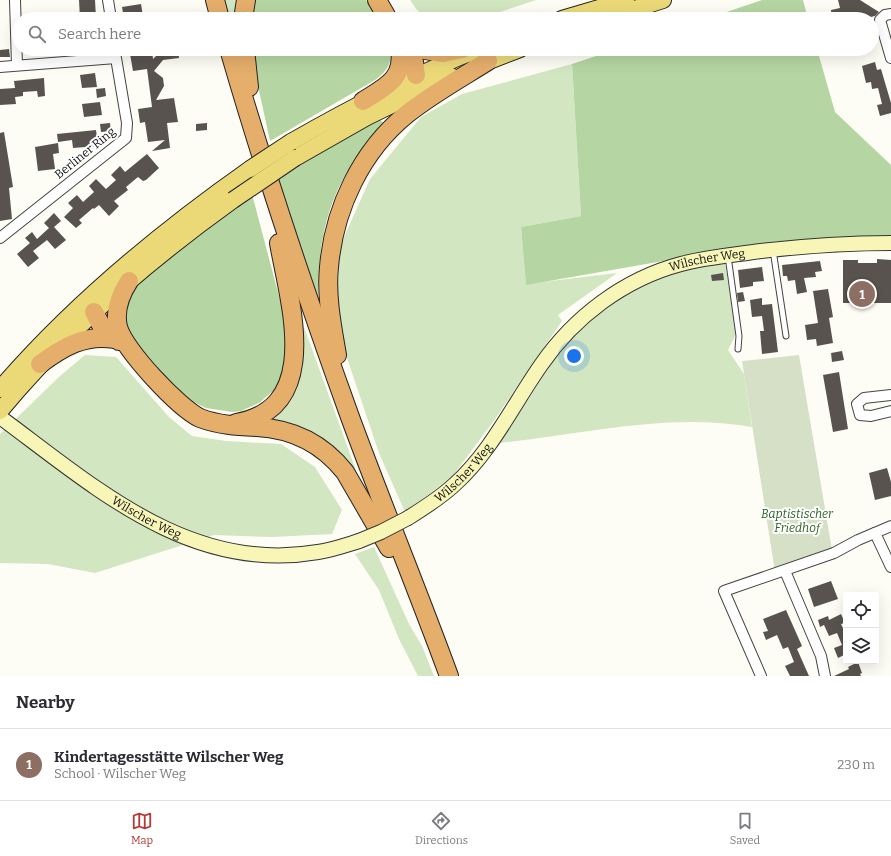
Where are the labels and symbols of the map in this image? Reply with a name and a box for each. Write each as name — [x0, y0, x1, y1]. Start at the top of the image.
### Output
street label: Berliner Ring — [52, 124, 118, 182]
street label: Wilscher Weg — [667, 246, 746, 274]
pin: 1 — [849, 279, 875, 309]
your location — [564, 346, 584, 366]
street label: Wilscher Weg — [432, 440, 495, 505]
street label: Wilscher Weg — [109, 493, 184, 542]
park label: Baptistischer Friedhof — [761, 507, 834, 535]

